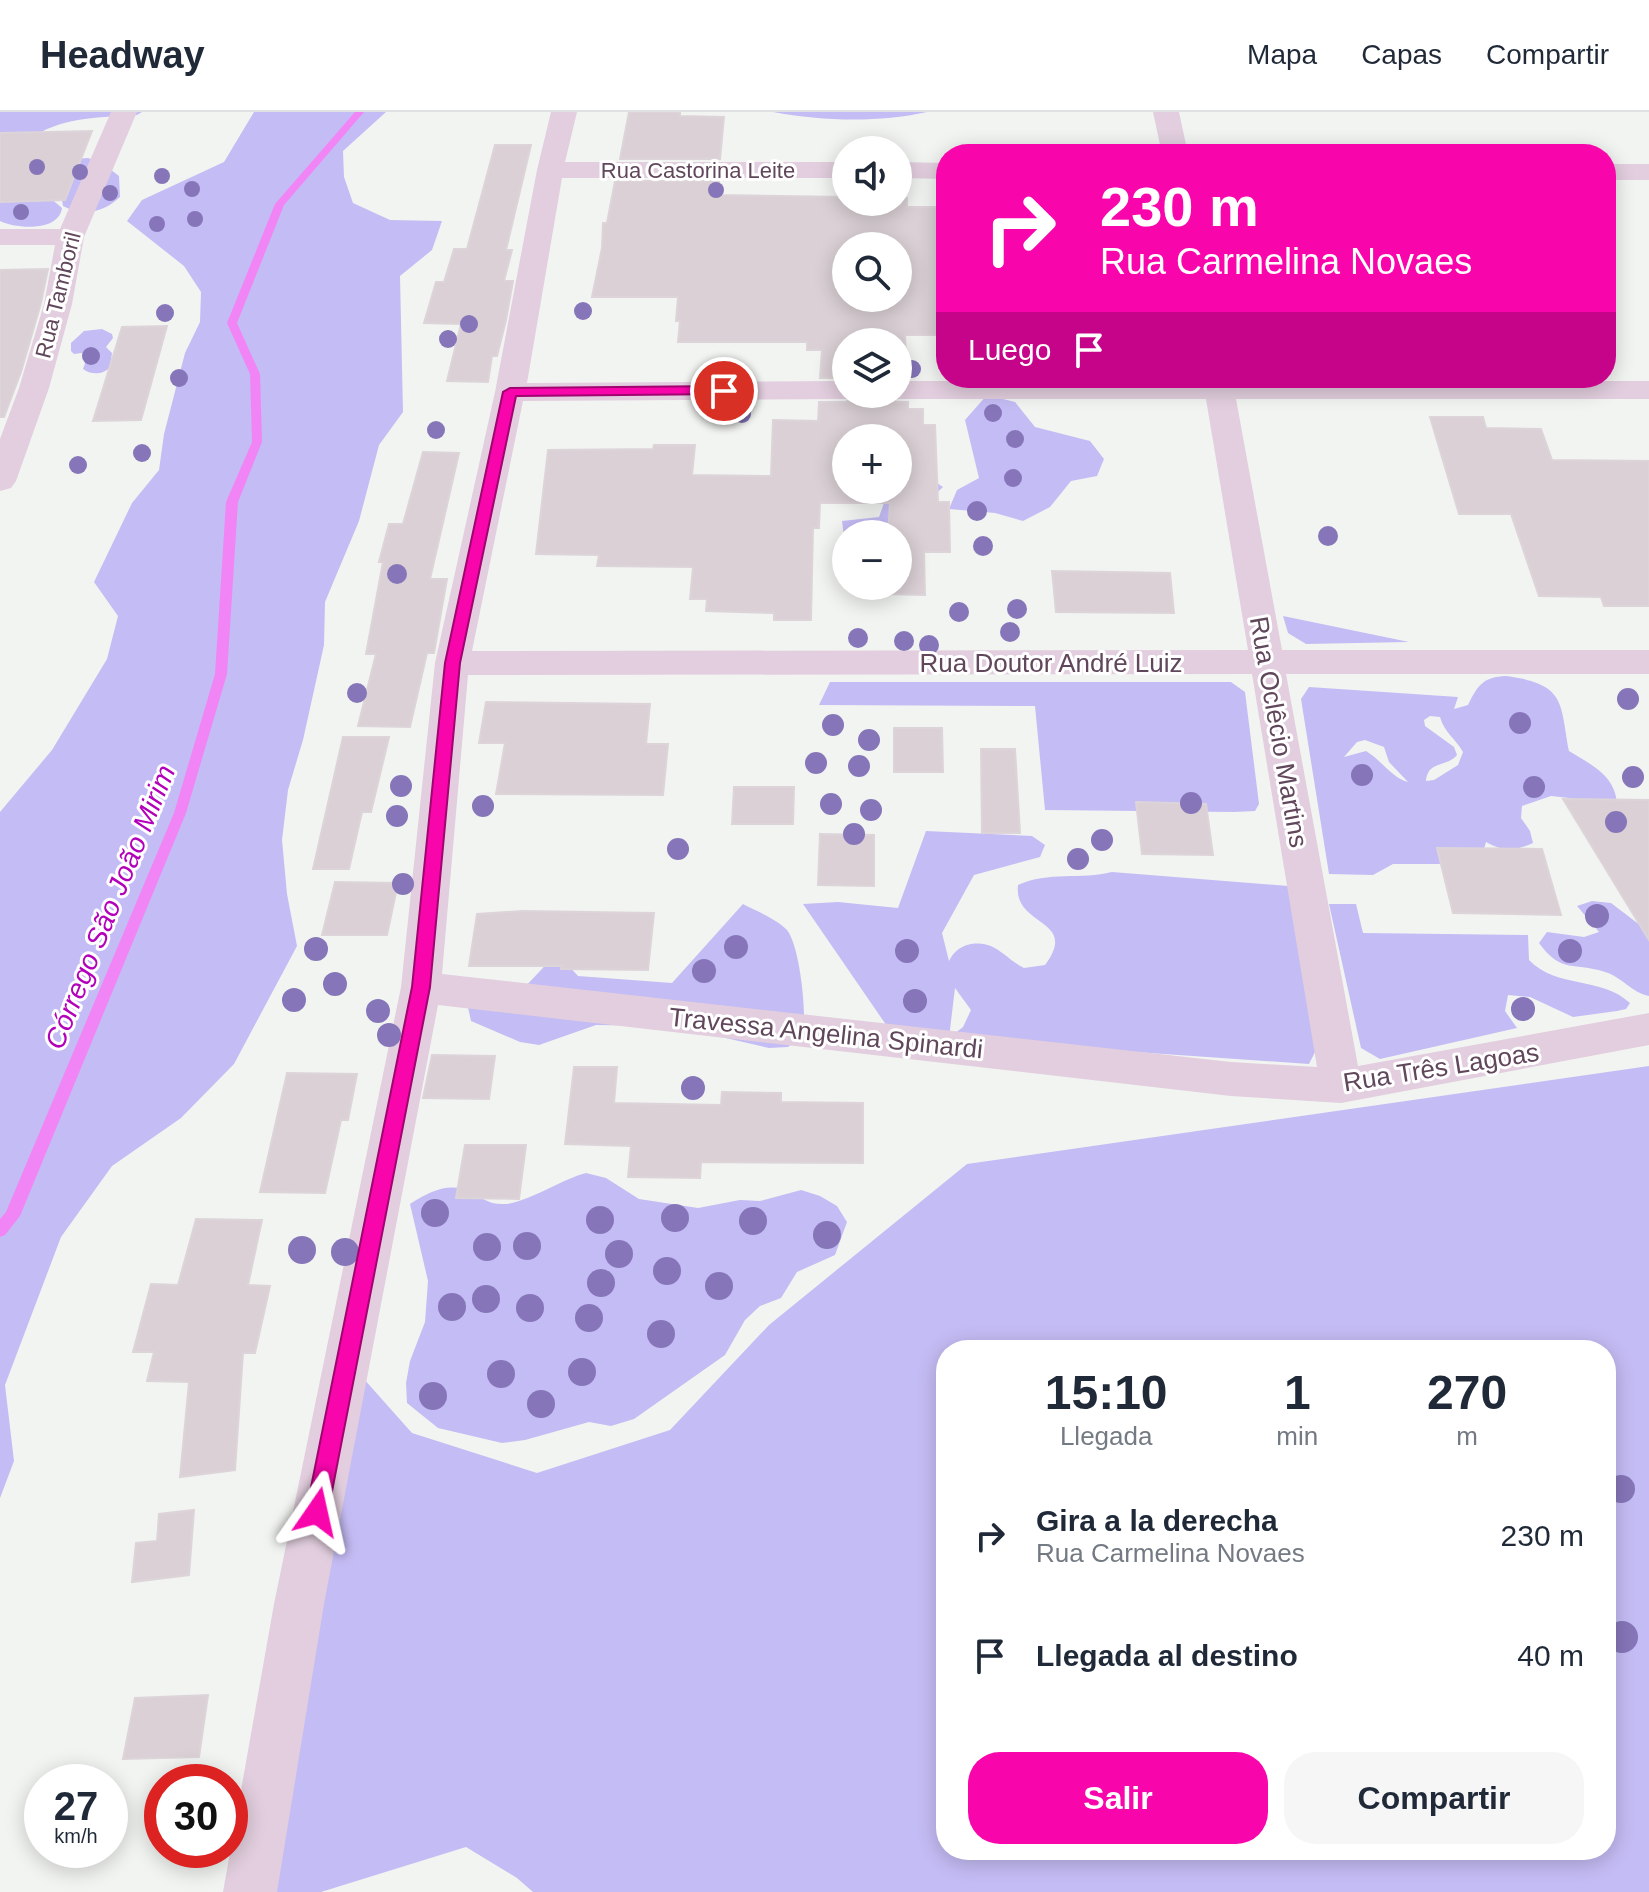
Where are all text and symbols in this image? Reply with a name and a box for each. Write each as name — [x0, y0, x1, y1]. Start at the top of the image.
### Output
text: Headway — [40, 34, 205, 76]
text: Mapa — [1247, 39, 1317, 70]
text: Capas — [1361, 39, 1442, 70]
text: Compartir — [1486, 39, 1609, 70]
map controls — [832, 136, 912, 600]
button: sound — [832, 136, 912, 216]
street label: Rua Castorina Leite — [601, 158, 795, 183]
text: 230 m — [1100, 175, 1259, 238]
icon: right — [968, 176, 1072, 280]
street label: Rua Tamboril — [30, 229, 86, 361]
button: search — [832, 232, 912, 312]
text: Rua Carmelina Novaes — [1100, 241, 1472, 282]
button: layers — [832, 328, 912, 408]
icon: arrive — [1067, 328, 1111, 372]
text: Luego — [968, 333, 1051, 366]
pin — [690, 357, 758, 425]
icon: arrive — [702, 369, 746, 413]
button: + — [832, 424, 912, 504]
button: − — [832, 520, 912, 600]
street label: Rua Oclêcio Martins — [1244, 614, 1314, 850]
street label: Rua Doutor André Luiz — [919, 648, 1183, 678]
water label: Córrego São João Mirim — [39, 761, 181, 1053]
street label: Travessa Angelina Spinardi — [668, 1002, 984, 1064]
street label: Rua Três Lagoas — [1341, 1037, 1541, 1097]
text: 15:10 — [1045, 1366, 1168, 1419]
text: 1 — [1284, 1366, 1311, 1419]
text: 270 — [1427, 1366, 1507, 1419]
text: Llegada — [1060, 1421, 1152, 1451]
text: min — [1276, 1421, 1318, 1451]
text: m — [1456, 1421, 1478, 1451]
position arrow — [275, 1470, 359, 1554]
text: Gira a la derecha — [1036, 1504, 1278, 1537]
icon: right — [968, 1514, 1012, 1558]
text: 230 m — [1501, 1519, 1584, 1552]
text: Rua Carmelina Novaes — [1036, 1538, 1305, 1568]
icon: arrive — [968, 1634, 1012, 1678]
text: Llegada al destino — [1036, 1639, 1298, 1672]
text: 40 m — [1517, 1639, 1584, 1672]
button: Salir — [968, 1752, 1268, 1844]
button: Compartir — [1284, 1752, 1584, 1844]
speed limit sign: 30 — [144, 1764, 248, 1868]
text: 27 — [54, 1784, 98, 1828]
text: km/h — [54, 1825, 98, 1847]

